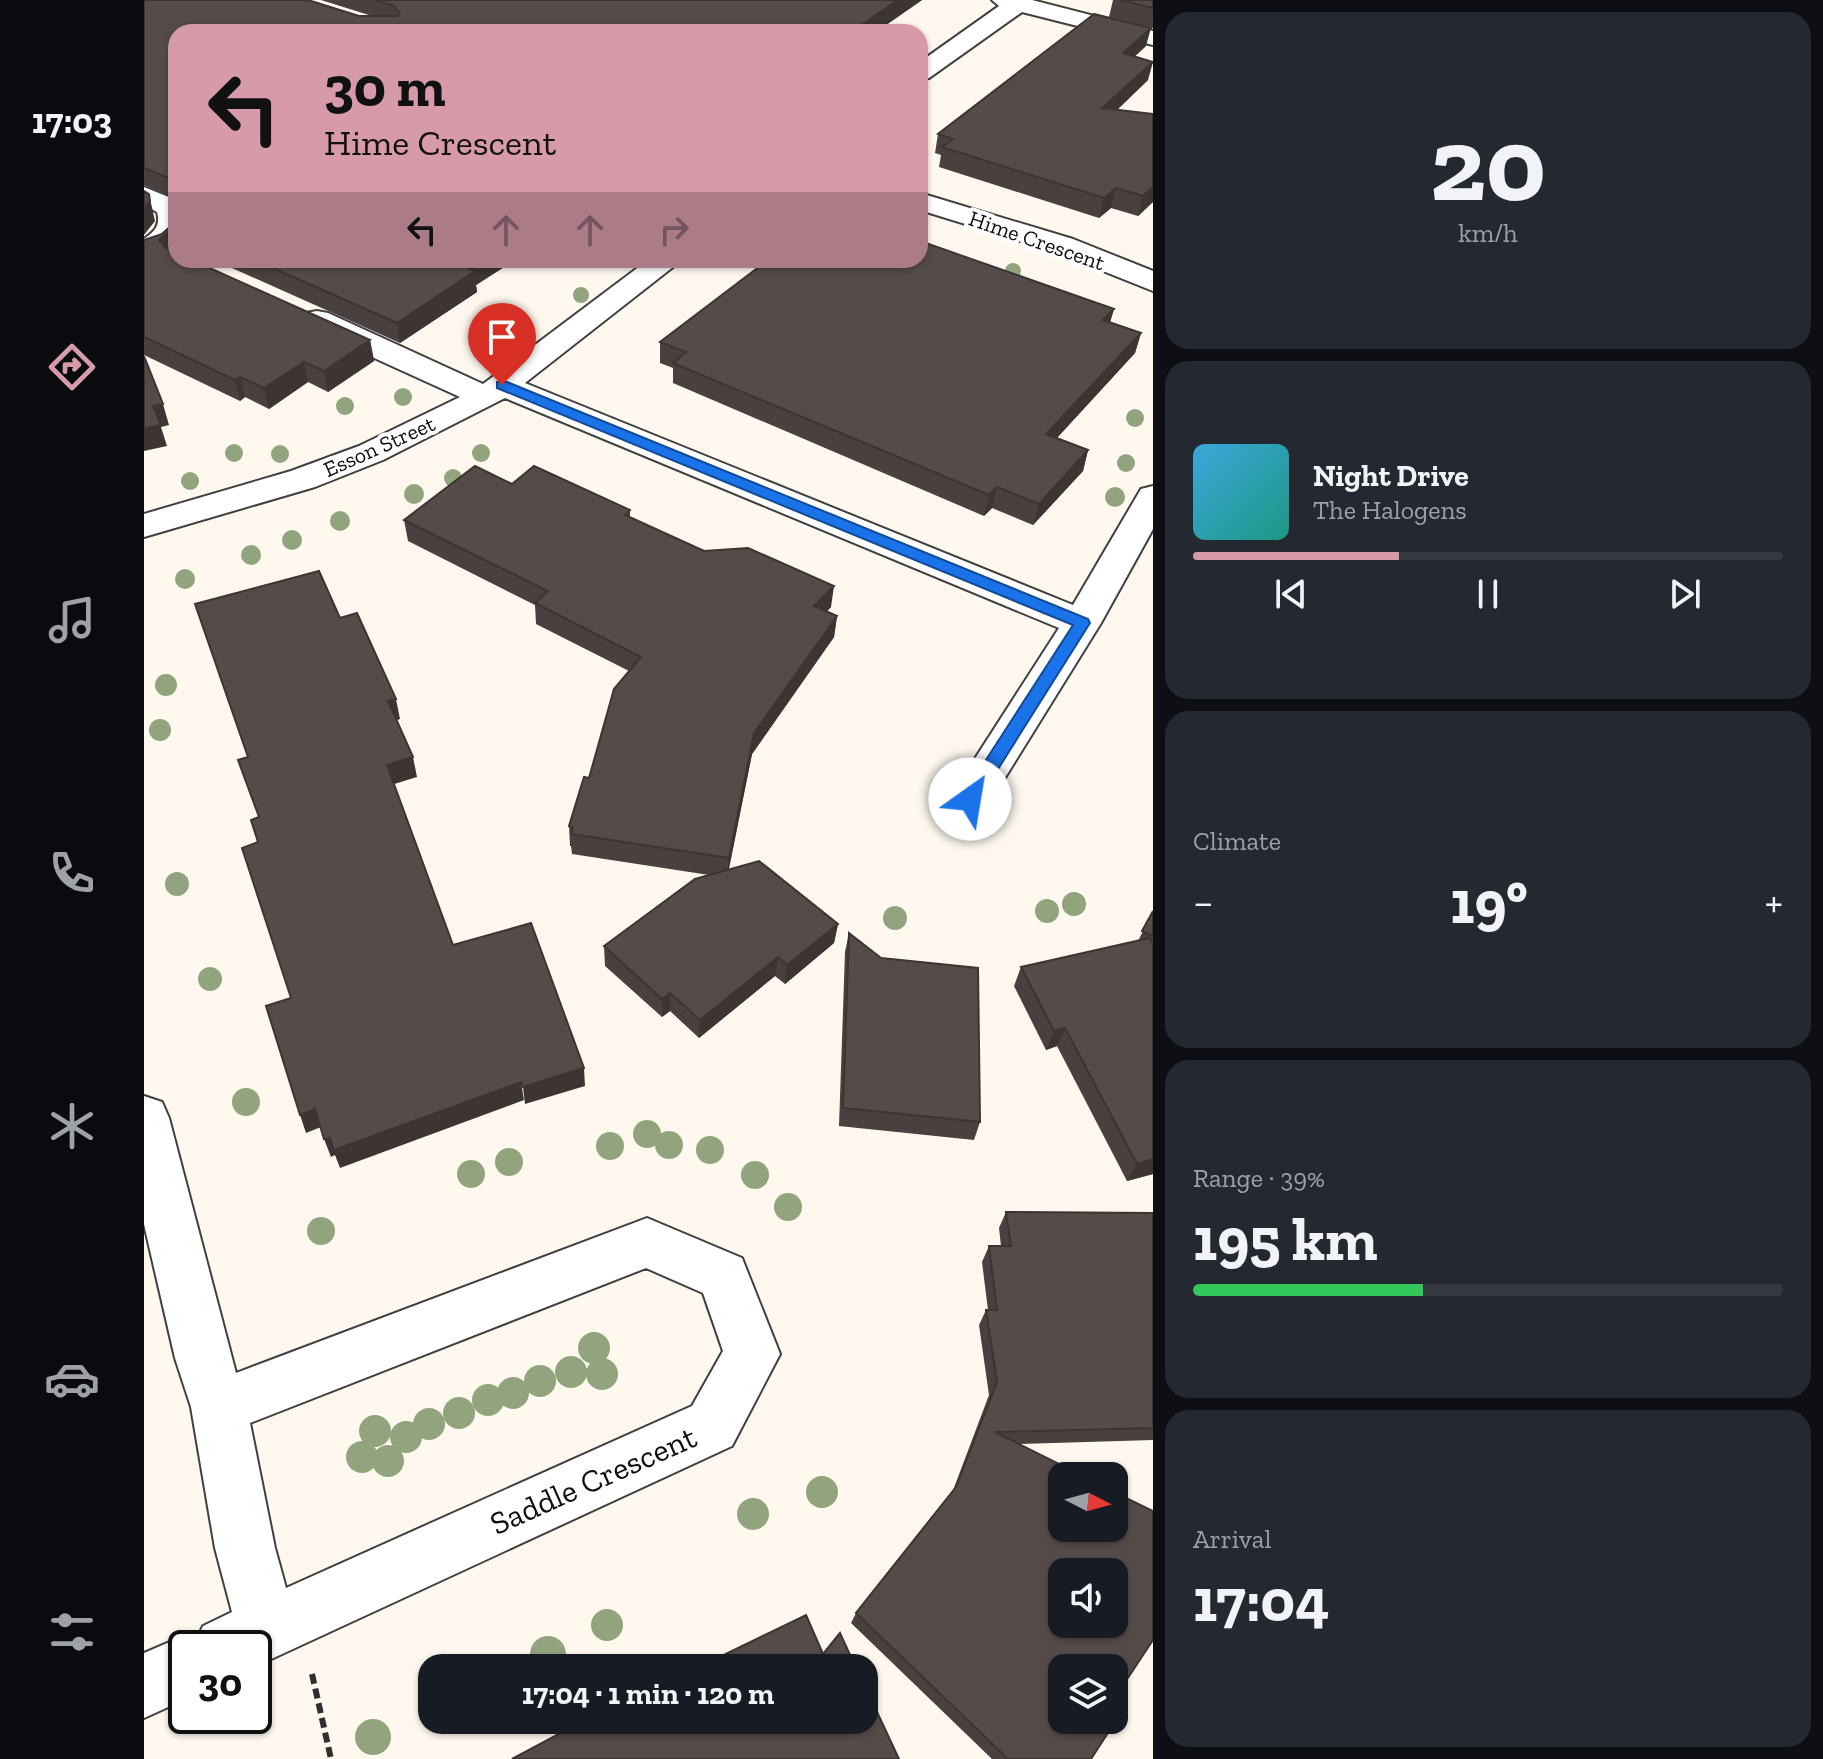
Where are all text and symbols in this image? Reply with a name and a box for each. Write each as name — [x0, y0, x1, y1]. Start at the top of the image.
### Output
text: 30 m — [324, 53, 446, 120]
icon: left — [192, 56, 296, 160]
text: 17:03 — [32, 99, 112, 142]
text: 20 — [1430, 102, 1546, 227]
text: Hime Crescent — [324, 121, 556, 164]
street label: Hime Crescent — [965, 205, 1109, 277]
icon: left — [400, 208, 444, 252]
icon: ahead — [484, 208, 528, 252]
icon: ahead — [568, 208, 612, 252]
icon: right — [652, 208, 696, 252]
text: km/h — [1458, 217, 1518, 249]
pin — [468, 303, 536, 385]
icon: arrive — [480, 315, 524, 359]
icon: directions — [44, 339, 100, 395]
street label: Esson Street — [319, 410, 440, 483]
text: Night Drive — [1313, 458, 1469, 494]
text: The Halogens — [1313, 494, 1467, 526]
icon: previous — [1269, 572, 1313, 616]
icon: pause — [1466, 572, 1510, 616]
icon: next — [1663, 572, 1707, 616]
icon: music — [44, 592, 100, 648]
position arrow — [928, 757, 1012, 841]
text: Climate — [1193, 825, 1281, 857]
icon: phone — [44, 845, 100, 901]
text: 19° — [1450, 866, 1528, 938]
text: − — [1193, 875, 1214, 928]
text: + — [1764, 875, 1783, 928]
icon: climate — [44, 1098, 100, 1154]
text: Range · 39% — [1193, 1162, 1325, 1194]
text: 195 km — [1193, 1203, 1378, 1275]
icon: car — [44, 1351, 100, 1407]
street label: Saddle Crescent — [484, 1418, 702, 1542]
north arrow — [1048, 1462, 1128, 1542]
map controls — [1048, 1462, 1128, 1734]
text: Arrival — [1193, 1523, 1271, 1555]
button: sound — [1048, 1558, 1128, 1638]
text: 17:04 — [1193, 1564, 1329, 1636]
icon: filters — [44, 1604, 100, 1660]
speed limit sign: 30 — [168, 1630, 272, 1734]
button: layers — [1048, 1654, 1128, 1734]
text: 17:04 · 1 min · 120 m — [522, 1676, 774, 1712]

